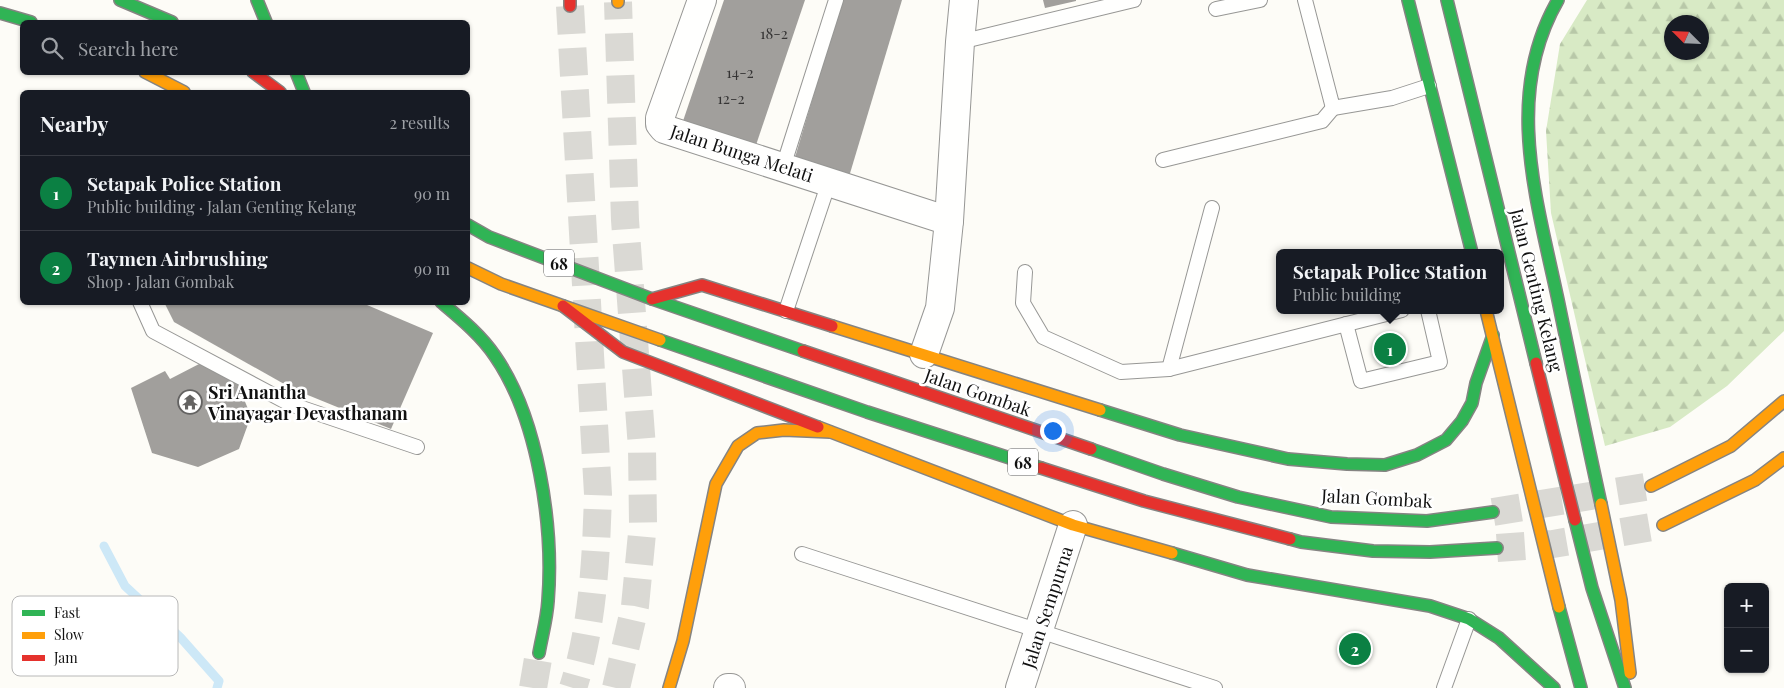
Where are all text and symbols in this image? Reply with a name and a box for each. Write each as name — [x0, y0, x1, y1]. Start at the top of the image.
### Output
north arrow — [1664, 15, 1709, 60]
search box — [20, 20, 470, 75]
house number: 18-2 — [760, 23, 788, 43]
icon: search — [38, 34, 66, 62]
text: Search here — [78, 35, 178, 61]
house number: 14-2 — [726, 62, 754, 82]
house number: 12-2 — [717, 88, 745, 108]
text: Nearby — [40, 109, 109, 137]
text: 2 results — [390, 112, 450, 133]
street label: Jalan Bunga Melati — [667, 118, 816, 187]
text: Setapak Police Station — [87, 170, 281, 196]
text: 1 — [53, 183, 59, 204]
text: 90 m — [414, 183, 450, 204]
text: Public building · Jalan Genting Kelang — [87, 196, 356, 217]
street label: Jalan Genting Kelang — [1505, 205, 1569, 375]
text: Taymen Airbrushing — [87, 245, 268, 271]
popup — [1276, 249, 1504, 314]
road number: 68 — [544, 250, 574, 276]
text: 2 — [52, 258, 60, 279]
text: 90 m — [414, 258, 450, 279]
text: Setapak Police Station — [1293, 258, 1487, 284]
text: Shop · Jalan Gombak — [87, 271, 234, 292]
text: Public building — [1293, 284, 1401, 305]
pin: 1 — [1374, 330, 1406, 368]
street label: Jalan Gombak — [921, 362, 1035, 421]
place label: Sri Anantha Vinayagar Devasthanam — [207, 380, 409, 425]
temple icon: Sri Anantha Vinayagar Devasthanam — [177, 389, 203, 415]
your location — [1040, 418, 1066, 444]
road number: 68 — [1008, 448, 1038, 476]
street label: Jalan Gombak — [1320, 483, 1433, 513]
street label: Jalan Sempurna — [1016, 543, 1078, 672]
map controls — [1724, 583, 1769, 673]
button: + — [1724, 583, 1769, 628]
legend — [12, 596, 178, 676]
text: Fast — [54, 603, 81, 622]
text: Slow — [54, 625, 84, 644]
button: − — [1724, 628, 1769, 673]
pin: 2 — [1339, 630, 1371, 668]
text: Jam — [53, 648, 78, 667]

